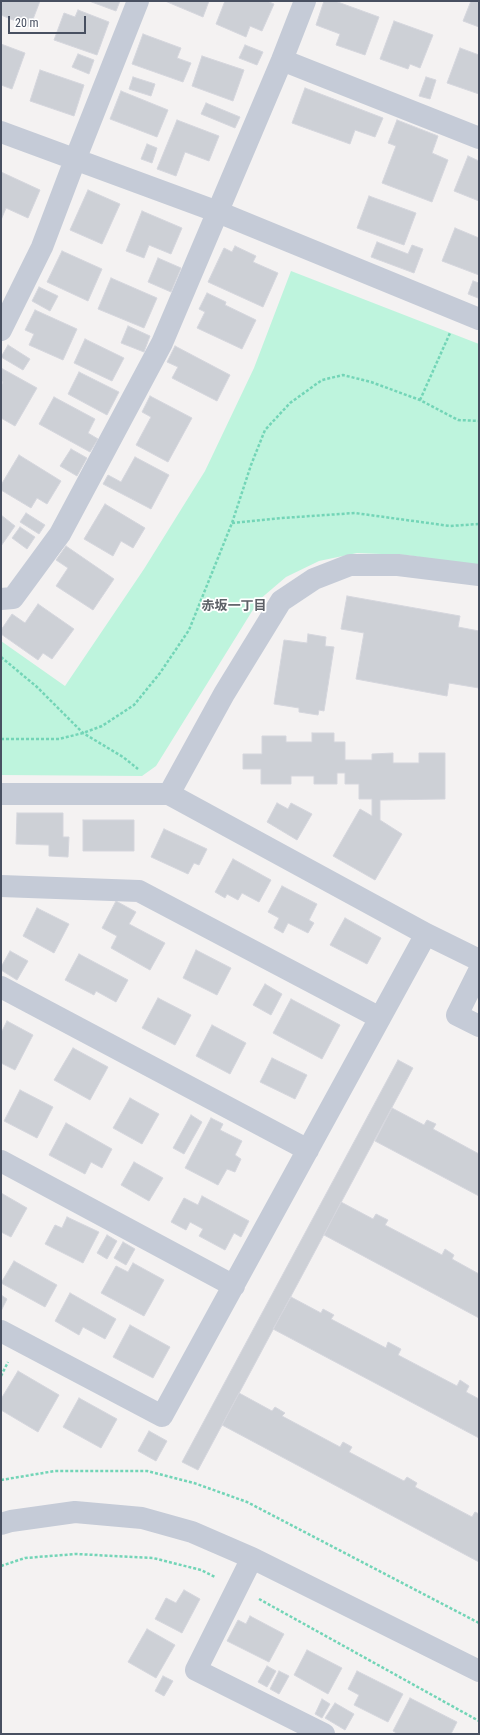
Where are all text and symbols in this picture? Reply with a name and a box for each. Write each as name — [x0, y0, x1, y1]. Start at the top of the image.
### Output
scale bar — [10, 8, 88, 34]
text: 20 m — [15, 16, 39, 30]
district label: 赤坂一丁目 — [202, 599, 266, 615]

